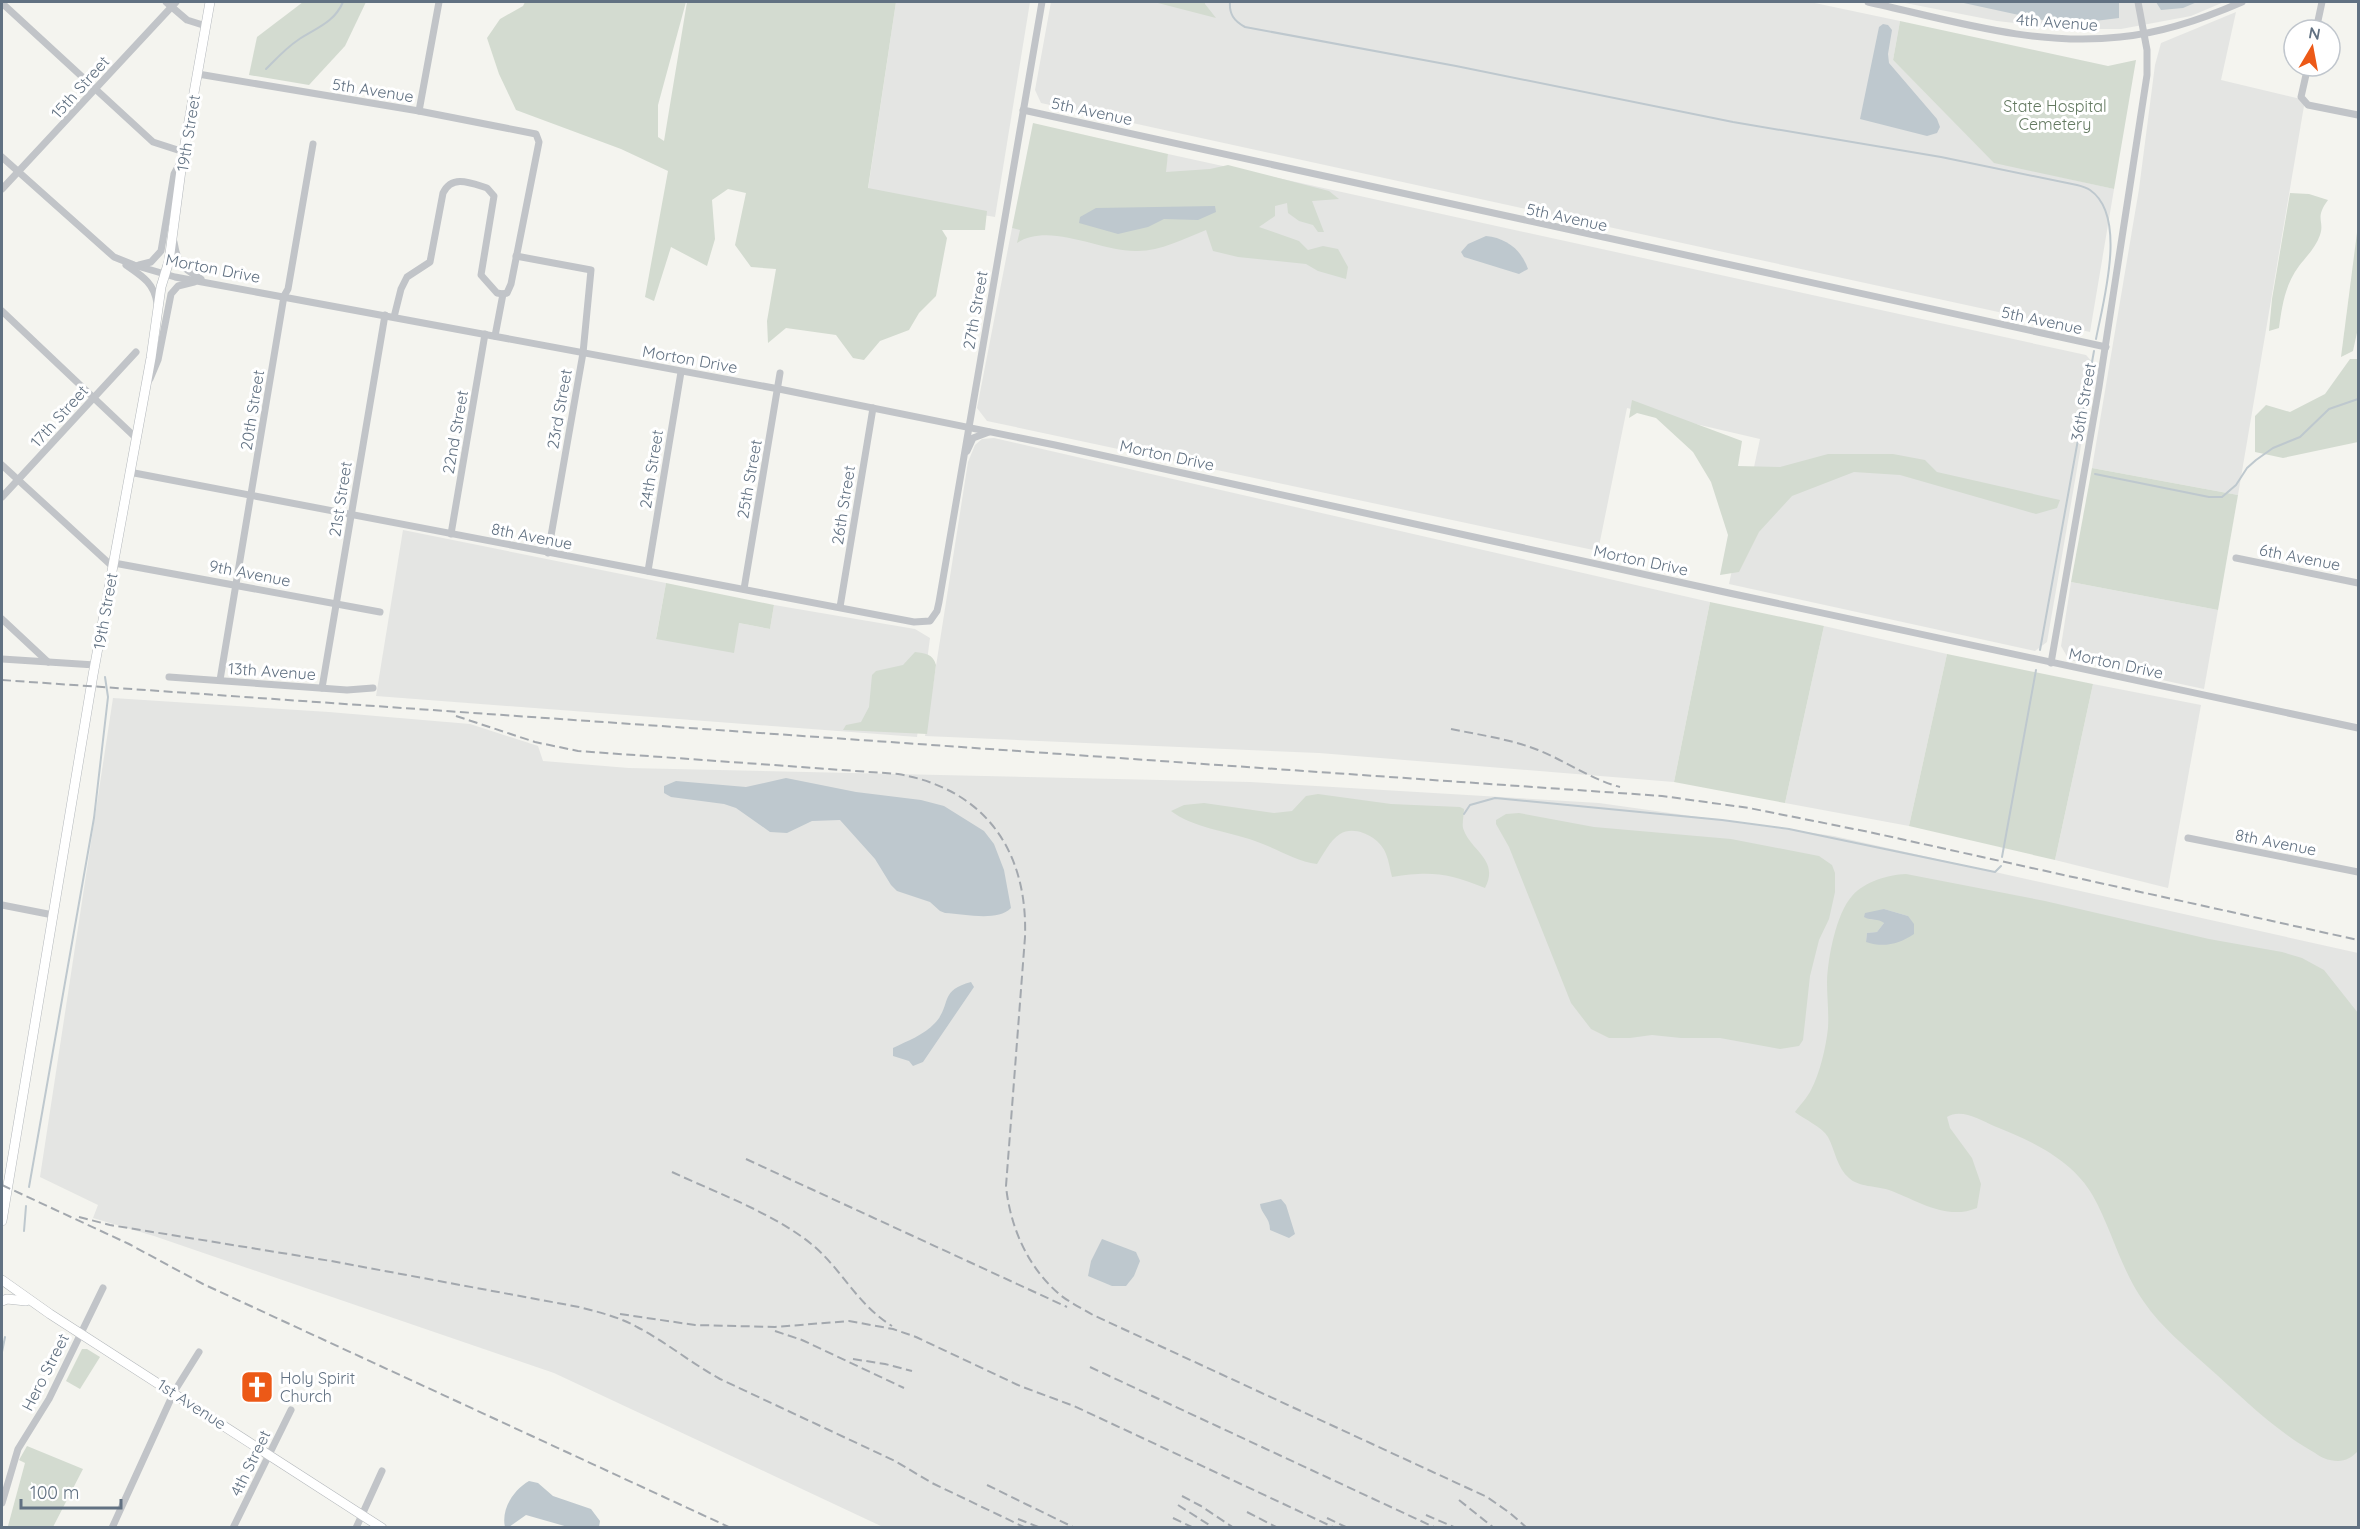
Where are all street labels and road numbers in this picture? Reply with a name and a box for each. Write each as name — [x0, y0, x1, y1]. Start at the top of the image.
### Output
street label: 4th Avenue — [2015, 9, 2099, 35]
street label: 15th Street — [47, 52, 113, 122]
street label: 5th Avenue — [331, 74, 415, 106]
street label: 19th Street — [172, 93, 204, 173]
street label: 5th Avenue — [1050, 93, 1134, 129]
street label: 5th Avenue — [1525, 199, 1609, 235]
street label: Morton Drive — [164, 249, 262, 287]
street label: 27th Street — [958, 269, 992, 351]
street label: 5th Avenue — [2000, 302, 2084, 338]
street label: Morton Drive — [641, 341, 739, 377]
street label: 36th Street — [2066, 361, 2100, 443]
street label: 23rd Street — [542, 367, 576, 451]
street label: 20th Street — [236, 368, 268, 452]
street label: 17th Street — [26, 381, 92, 451]
street label: 22nd Street — [438, 389, 472, 475]
street label: 24th Street — [635, 428, 667, 510]
street label: Morton Drive — [1118, 435, 1216, 475]
street label: 25th Street — [732, 438, 766, 520]
street label: 21st Street — [324, 460, 356, 538]
street label: 26th Street — [827, 464, 859, 546]
street label: 8th Avenue — [490, 518, 574, 554]
street label: 6th Avenue — [2258, 539, 2342, 575]
street label: Morton Drive — [1592, 540, 1690, 580]
street label: 9th Avenue — [208, 555, 292, 591]
street label: 19th Street — [88, 571, 122, 651]
street label: Morton Drive — [2067, 643, 2165, 683]
street label: 13th Avenue — [227, 658, 317, 684]
street label: 8th Avenue — [2234, 824, 2318, 860]
street label: Hero Street — [17, 1330, 73, 1414]
street label: 1st Avenue — [154, 1374, 230, 1434]
street label: 4th Street — [225, 1427, 275, 1499]

